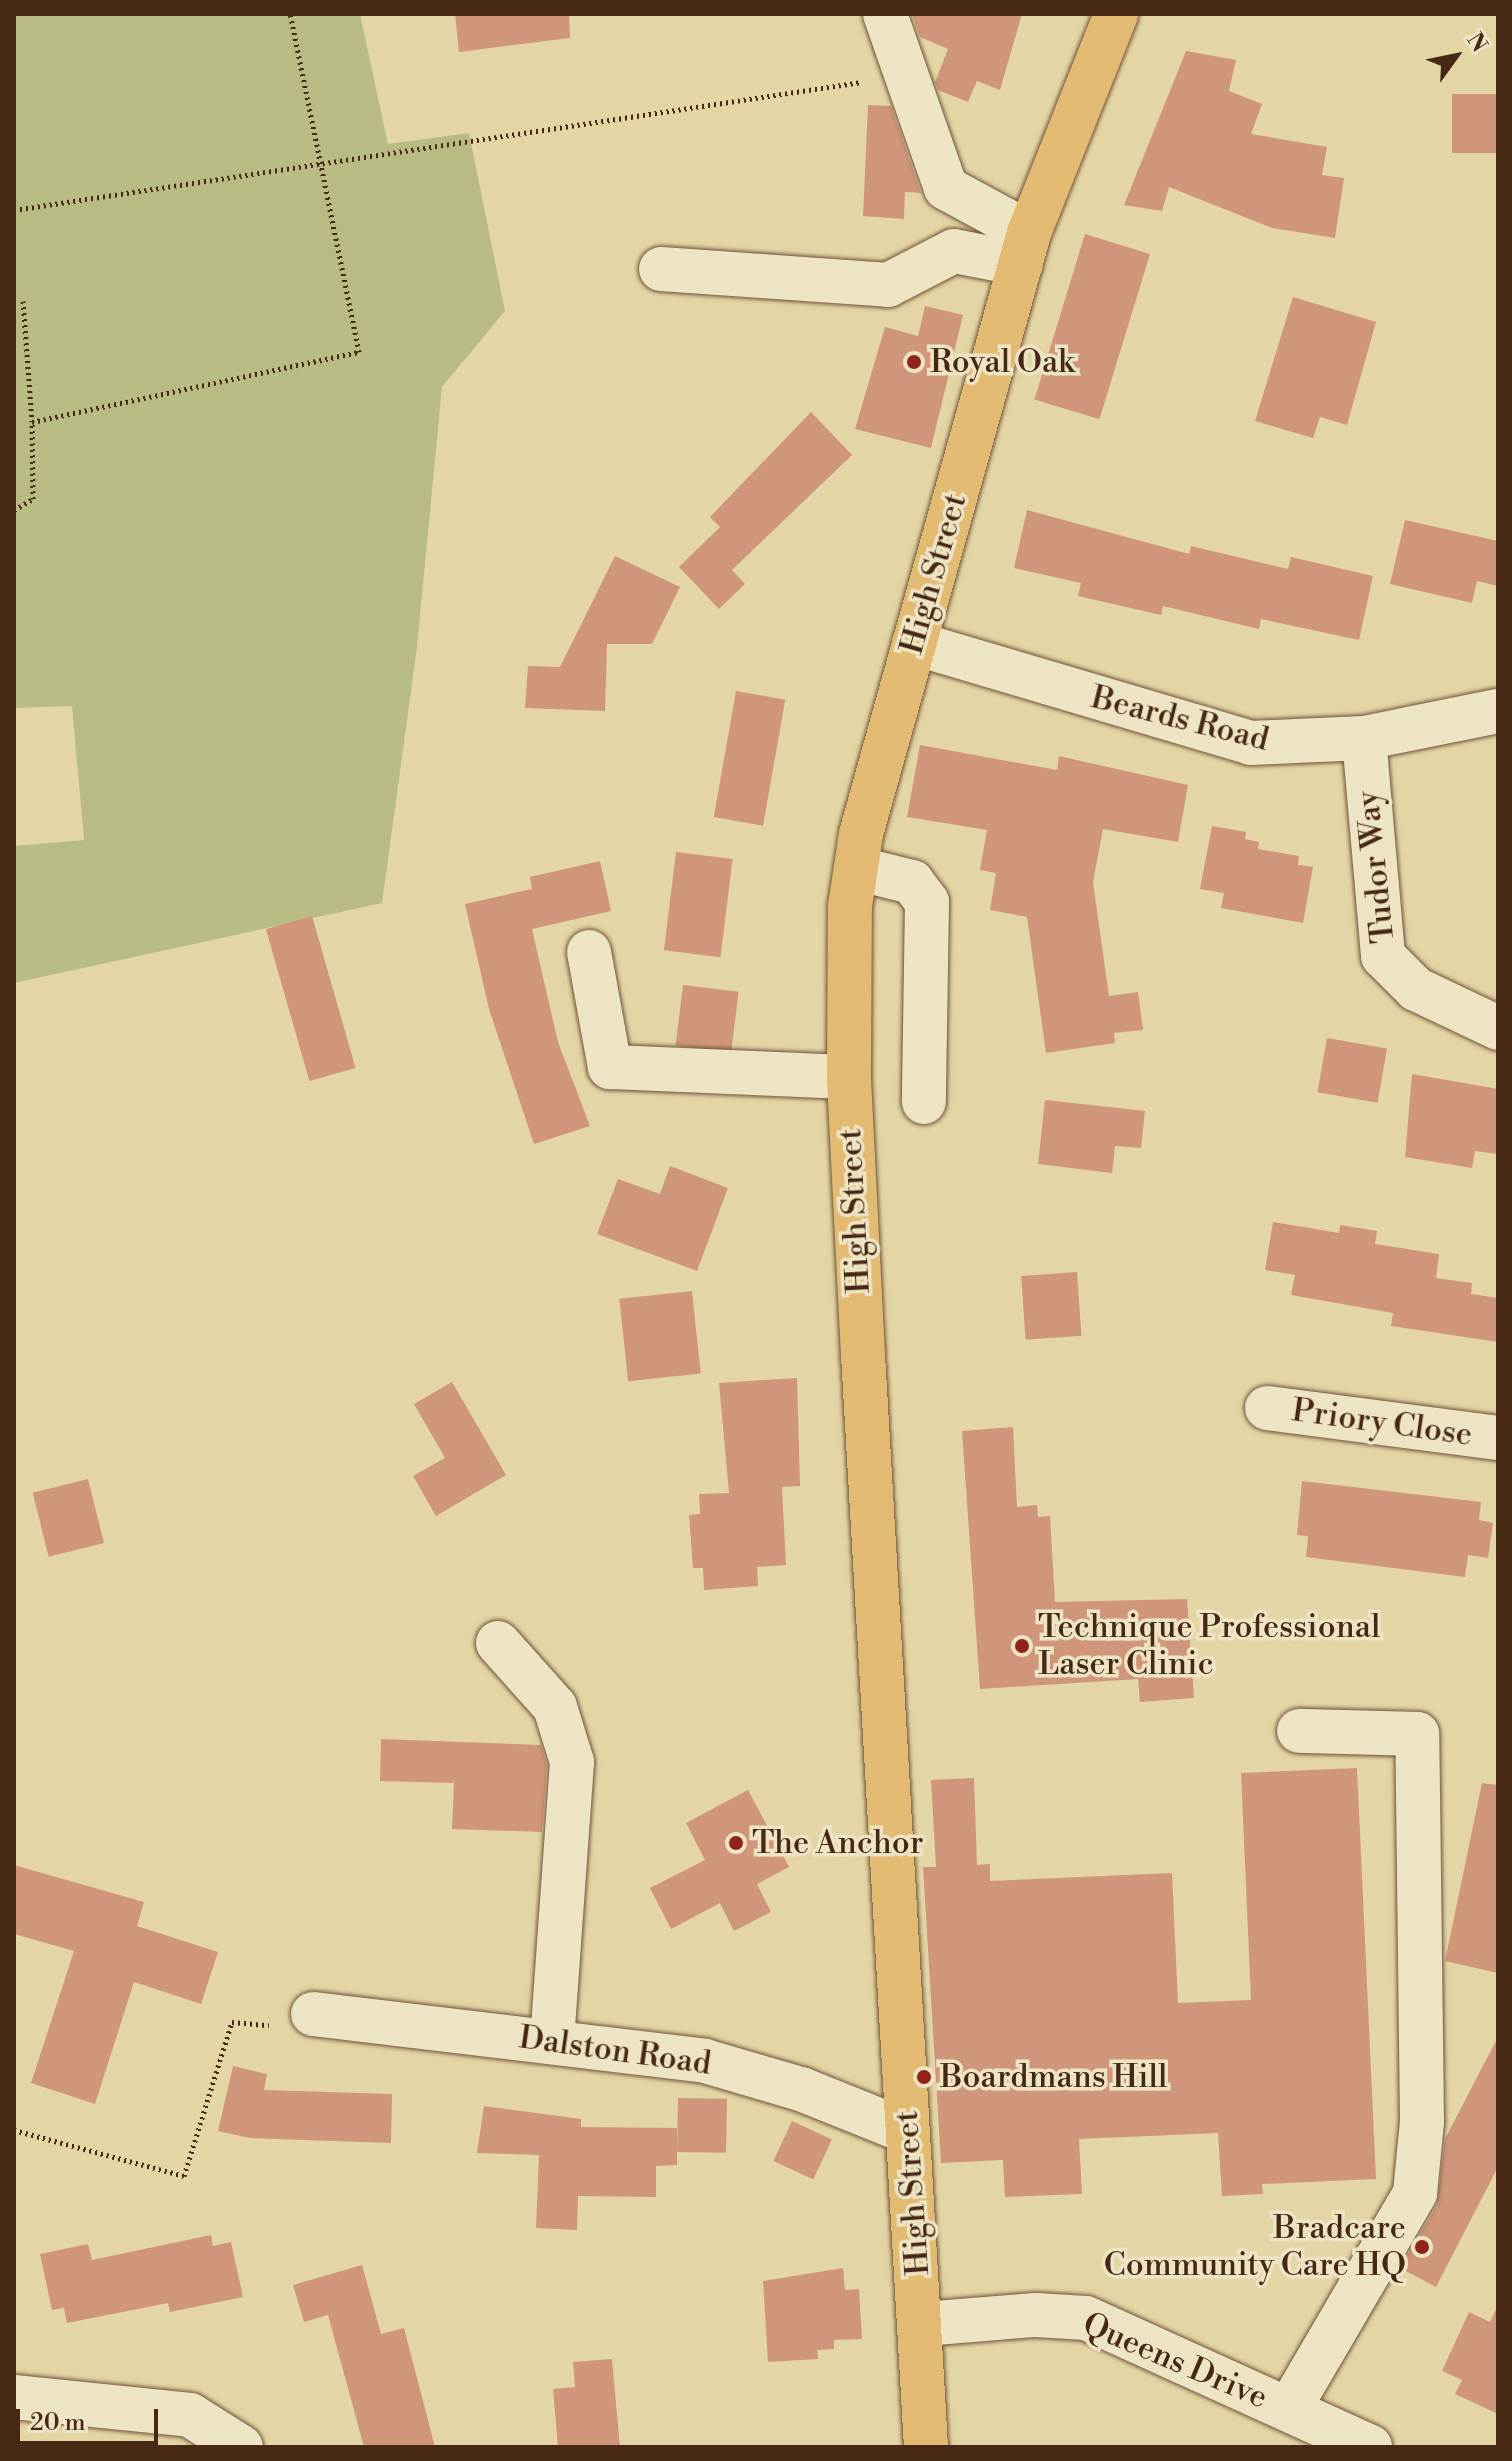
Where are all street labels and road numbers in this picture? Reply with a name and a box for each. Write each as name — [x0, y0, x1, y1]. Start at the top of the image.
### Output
street label: High Street — [893, 489, 975, 659]
street label: Beards Road — [1087, 678, 1273, 760]
street label: Tudor Way — [1349, 789, 1403, 945]
street label: High Street — [831, 1127, 879, 1295]
street label: Priory Close — [1289, 1391, 1475, 1455]
street label: Dalston Road — [516, 2019, 714, 2083]
street label: High Street — [888, 2109, 938, 2277]
street label: Queens Drive — [1077, 2305, 1273, 2417]

